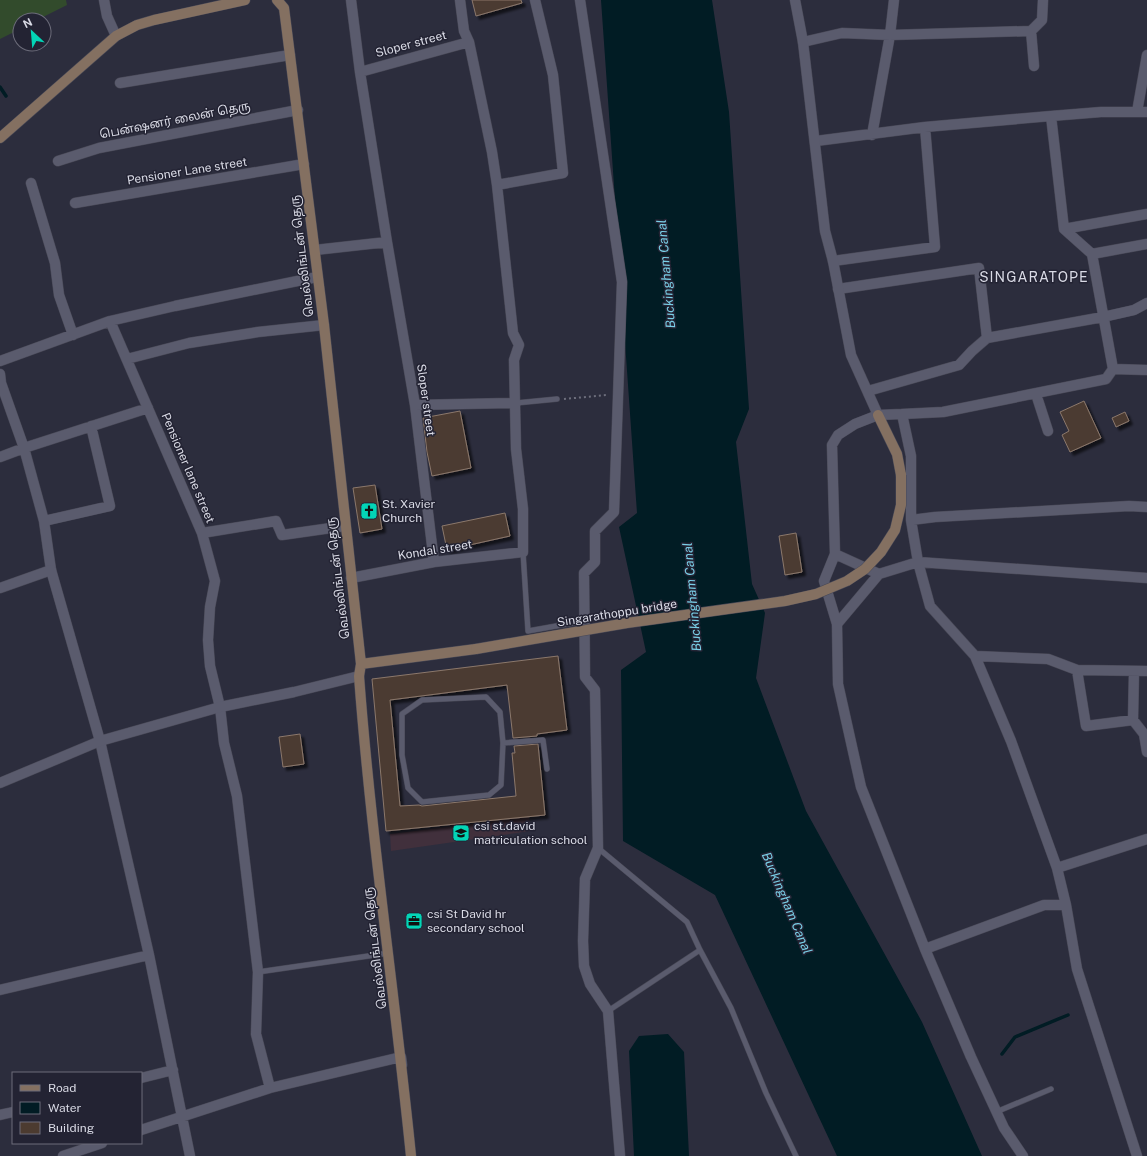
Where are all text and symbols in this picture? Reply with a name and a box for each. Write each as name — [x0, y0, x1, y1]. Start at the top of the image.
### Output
north arrow — [12, 12, 52, 52]
text: N — [21, 16, 34, 30]
street label: Sloper street — [374, 28, 448, 60]
street label: பென்ஷனர் லைன் தெரு — [98, 98, 252, 142]
street label: Pensioner Lane street — [126, 155, 248, 187]
street label: வெல்லிங்டன் தெரு — [288, 194, 317, 318]
water label: Buckingham Canal — [654, 219, 678, 329]
district label: SINGARATOPE — [979, 269, 1089, 285]
street label: Sloper street — [414, 363, 438, 437]
street label: Pensioner lane street — [158, 411, 218, 525]
place label: St. Xavier Church — [382, 497, 435, 525]
church icon: St. Xavier Church — [359, 501, 379, 521]
street label: வெல்லிங்டன் தெரு — [324, 516, 353, 640]
street label: Kondal street — [397, 537, 473, 563]
water label: Buckingham Canal — [680, 542, 704, 652]
street label: Singarathoppu bridge — [556, 597, 678, 629]
place label: csi st.david matriculation school — [474, 819, 588, 847]
school or university icon: csi st.david matriculation school — [451, 823, 471, 843]
water label: Buckingham Canal — [759, 850, 815, 956]
street label: வெல்லிங்டன் தெரு — [361, 886, 390, 1010]
place label: csi St David hr secondary school — [427, 907, 525, 935]
office icon: csi St David hr secondary school — [404, 911, 424, 931]
legend — [12, 1072, 142, 1144]
text: Road — [48, 1081, 76, 1095]
text: Water — [48, 1101, 82, 1115]
text: Building — [48, 1121, 94, 1135]

